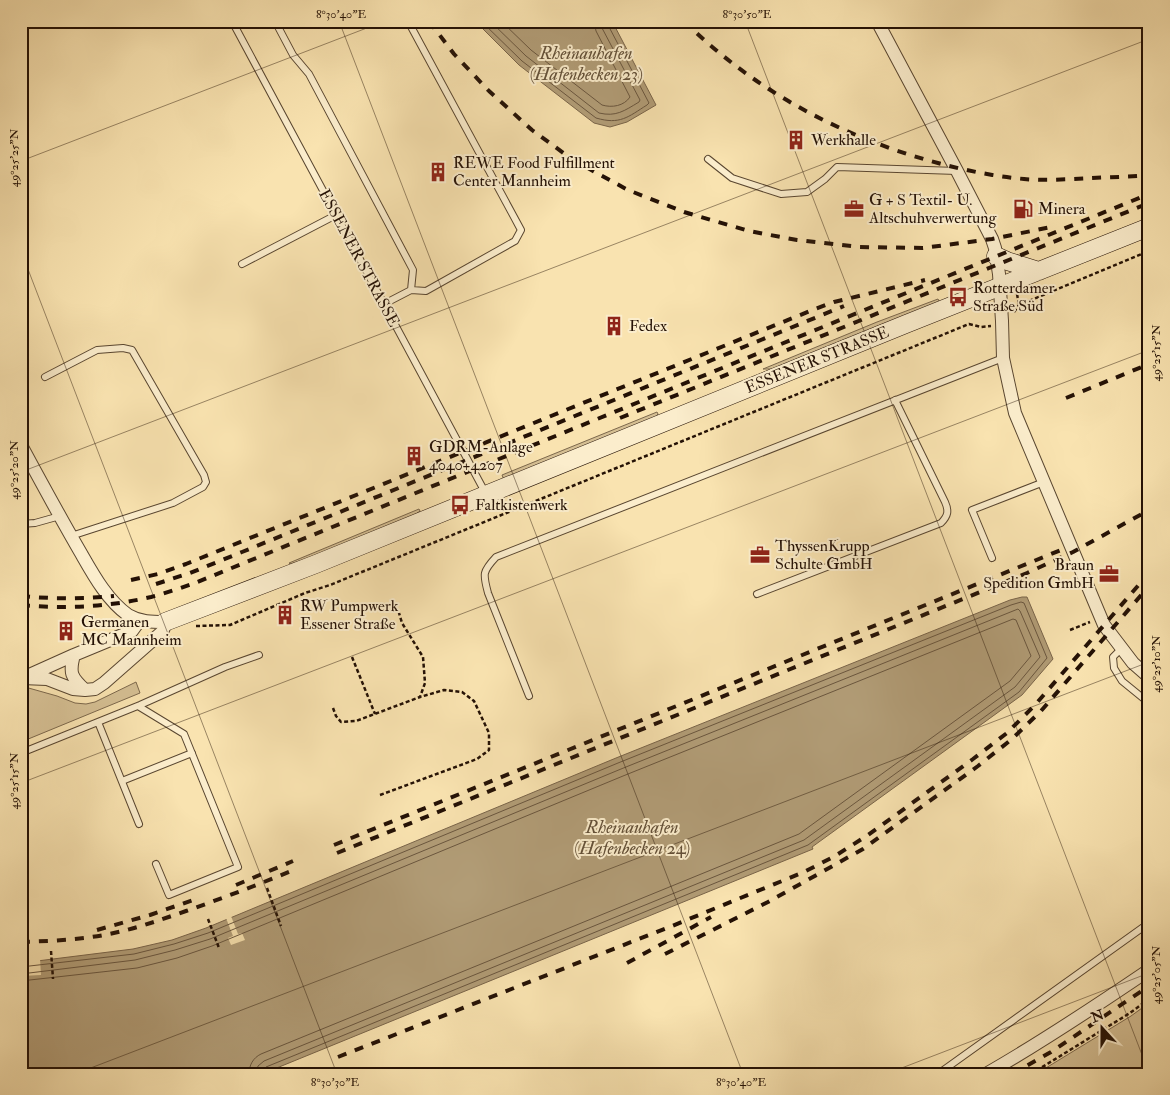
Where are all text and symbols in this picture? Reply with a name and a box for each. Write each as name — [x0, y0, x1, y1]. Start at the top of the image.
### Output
text: 8°30'40"E — [316, 7, 366, 22]
text: 8°30'50"E — [723, 7, 772, 22]
water label: Rheinauhafen (Hafenbecken 23) — [529, 42, 643, 86]
text: 49°25'25"N — [7, 128, 22, 187]
building icon: Werkhalle — [785, 129, 807, 151]
place label: Werkhalle — [810, 130, 876, 150]
place label: REWE Food Fulfillment Center Mannheim — [453, 153, 615, 191]
building icon: REWE Food Fulfillment Center Mannheim — [427, 161, 449, 183]
street label: ESSENER STRASSE — [314, 186, 404, 330]
place label: G + S Textil- U. Altschuhverwertung — [868, 190, 998, 228]
office icon: G + S Textil- U. Altschuhverwertung — [843, 198, 865, 220]
fuel station icon: Minera — [1012, 198, 1034, 220]
place label: Minera — [1038, 199, 1086, 219]
place label: Rotterdamer Straße Süd — [973, 278, 1054, 316]
bus stop icon: Rotterdamer Straße Süd — [947, 286, 969, 308]
building icon: Fedex — [603, 315, 625, 337]
place label: Fedex — [629, 316, 667, 336]
street label: ESSENER STRASSE — [742, 322, 892, 398]
text: 49°25'15"N — [1149, 324, 1164, 381]
place label: GDRM-Anlage 4040+4207 — [429, 437, 533, 475]
text: 49°25'20"N — [7, 440, 22, 500]
building icon: GDRM-Anlage 4040+4207 — [403, 445, 425, 467]
bus stop icon: Faltkistenwerk — [449, 494, 471, 516]
place label: Faltkistenwerk — [475, 495, 568, 515]
place label: ThyssenKrupp Schulte GmbH — [775, 536, 873, 574]
office icon: ThyssenKrupp Schulte GmbH — [749, 544, 771, 566]
place label: Braun Spedition GmbH — [983, 555, 1094, 594]
office icon: Braun Spedition GmbH — [1098, 563, 1120, 585]
place label: RW Pumpwerk Essener Straße — [300, 596, 399, 634]
building icon: RW Pumpwerk Essener Straße — [274, 604, 296, 626]
place label: Germanen MC Mannheim — [81, 612, 182, 650]
building icon: Germanen MC Mannheim — [55, 620, 77, 642]
text: 49°25'10"N — [1149, 635, 1164, 693]
text: 49°25'15"N — [7, 752, 22, 809]
water label: Rheinauhafen (Hafenbecken 24) — [574, 816, 690, 860]
text: 49°25'05"N — [1149, 945, 1164, 1004]
north arrow — [1078, 1002, 1128, 1052]
text: N — [1088, 1006, 1107, 1027]
text: 8°30'30"E — [311, 1075, 360, 1090]
text: 8°30'40"E — [716, 1075, 766, 1090]

